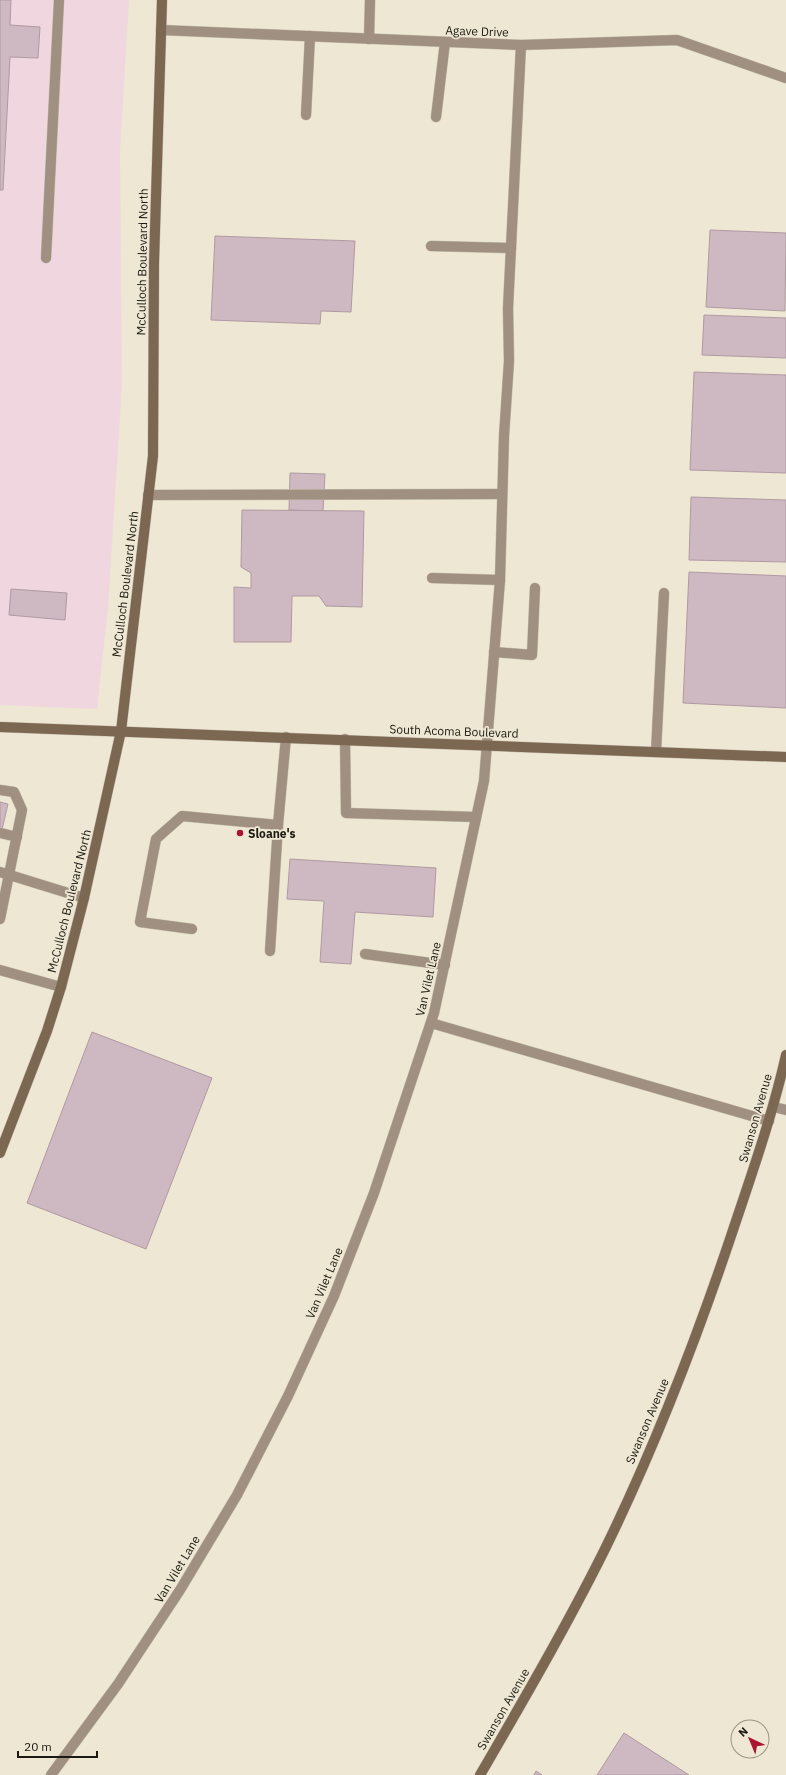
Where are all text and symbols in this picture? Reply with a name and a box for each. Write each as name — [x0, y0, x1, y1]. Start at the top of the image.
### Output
street label: Agave Drive — [445, 22, 509, 40]
street label: McCulloch Boulevard North — [133, 188, 151, 336]
street label: McCulloch Boulevard North — [109, 510, 141, 658]
street label: South Acoma Boulevard — [389, 721, 519, 741]
place label: Sloane's — [248, 826, 296, 841]
street label: McCulloch Boulevard North — [44, 828, 94, 974]
marker: Sloane's — [235, 828, 245, 838]
street label: Van Vilet Lane — [412, 940, 444, 1018]
street label: Swanson Avenue — [735, 1072, 775, 1164]
street label: Van Vilet Lane — [302, 1245, 346, 1321]
street label: Swanson Avenue — [622, 1376, 672, 1466]
street label: Van Vilet Lane — [151, 1532, 203, 1605]
street label: Swanson Avenue — [474, 1665, 533, 1752]
north arrow — [730, 1719, 770, 1759]
text: N — [735, 1724, 751, 1740]
scale bar — [18, 1733, 97, 1759]
text: 20 m — [24, 1739, 52, 1754]

